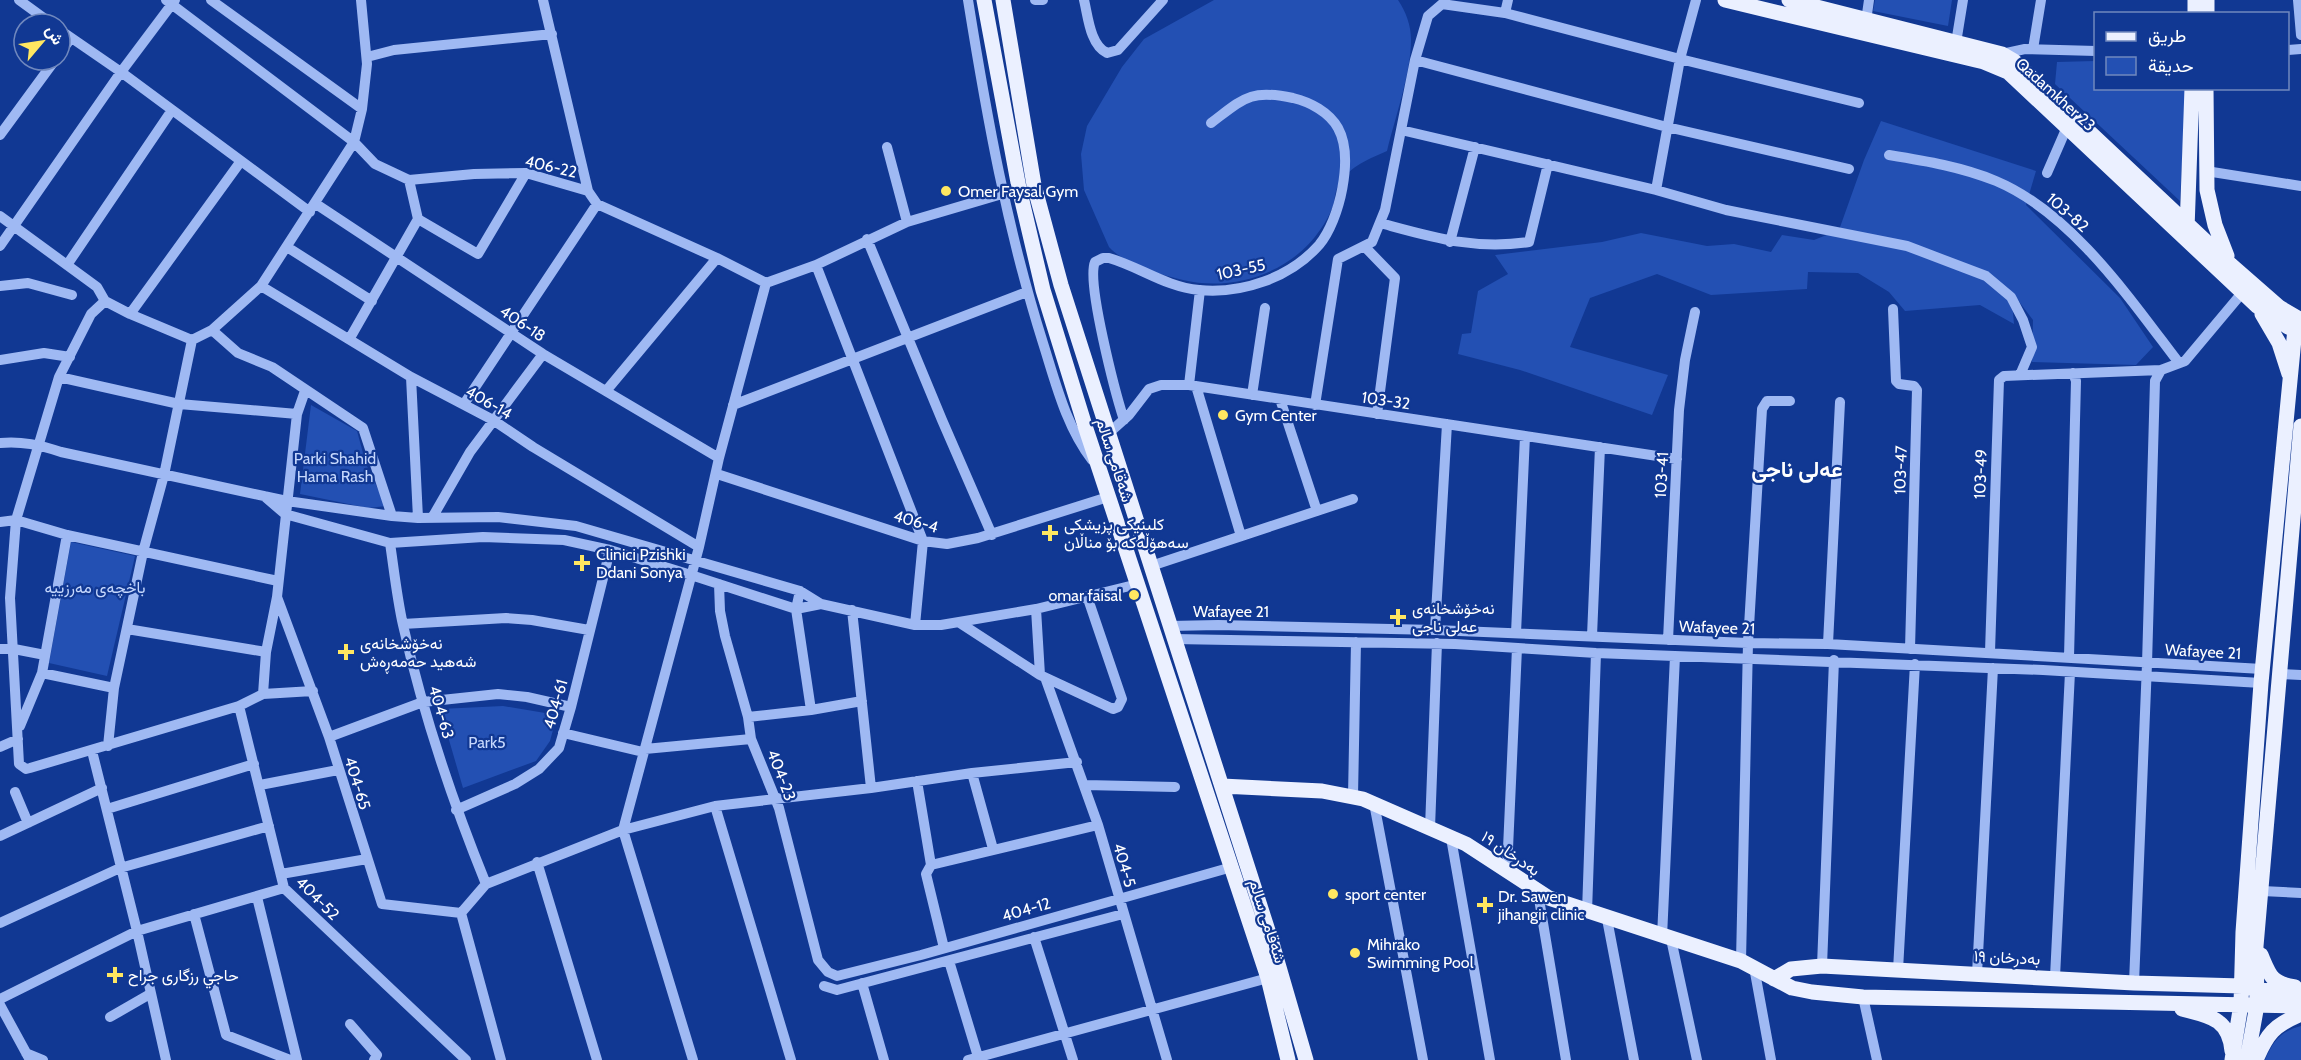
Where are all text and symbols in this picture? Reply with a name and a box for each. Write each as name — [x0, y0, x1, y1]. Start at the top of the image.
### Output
north arrow — [12, 12, 72, 72]
legend — [2094, 12, 2289, 90]
text: ش — [42, 22, 68, 48]
text: طريق — [2148, 25, 2186, 47]
street label: Qadamkher 23 — [2012, 54, 2099, 135]
text: حديقة — [2148, 55, 2194, 77]
street label: 406-22 — [523, 151, 579, 182]
place label: Omer Faysal Gym — [958, 182, 1078, 201]
marker: Omer Faysal Gym — [939, 184, 953, 198]
street label: 103-82 — [2043, 189, 2093, 236]
street label: 103-55 — [1215, 255, 1267, 284]
street label: 406-18 — [496, 301, 549, 346]
street label: 406-14 — [462, 382, 515, 423]
street label: 103-32 — [1361, 388, 1411, 413]
place label: Gym Center — [1235, 406, 1317, 425]
marker: Gym Center — [1216, 408, 1230, 422]
street label: شەقامی سالم — [1091, 416, 1137, 505]
street label: 103-47 — [1890, 445, 1911, 495]
park label: Parki Shahid Hama Rash — [294, 449, 376, 486]
street label: 103-49 — [1970, 449, 1991, 499]
street label: 103-41 — [1651, 451, 1672, 499]
district label: عەلی ناجی — [1751, 456, 1843, 483]
street label: 406-4 — [891, 506, 940, 537]
place label: کلینیکی پزیشکی سەهۆڵەکە بۆ مناڵان — [1064, 515, 1189, 553]
marker: کلینیکی پزیشکی سەهۆڵەکە بۆ مناڵان — [1041, 524, 1059, 542]
place label: Clinici Pzishki Ddani Sonya — [596, 545, 686, 582]
marker: Clinici Pzishki Ddani Sonya — [573, 554, 591, 572]
park label: باخچەی مەرزییە — [45, 578, 145, 599]
place label: omar faisal — [1048, 586, 1122, 605]
marker: omar faisal — [1127, 588, 1141, 602]
place label: نەخۆشخانەی عەلی ناجی — [1412, 599, 1495, 637]
street label: Wafayee 21 — [1193, 602, 1269, 621]
marker: نەخۆشخانەی عەلی ناجی — [1389, 608, 1407, 626]
street label: Wafayee 21 — [1679, 617, 1755, 638]
place label: نەخۆشخانەی شەهید حەمەڕەش — [360, 634, 476, 674]
street label: Wafayee 21 — [2164, 640, 2242, 663]
marker: نەخۆشخانەی شەهید حەمەڕەش — [337, 643, 355, 661]
street label: 404-61 — [539, 677, 572, 731]
street label: 404-63 — [425, 683, 458, 741]
park label: Park5 — [468, 733, 506, 752]
street label: 404-23 — [763, 747, 800, 803]
street label: 404-65 — [341, 754, 375, 812]
street label: بەدرخان ١٩ — [1477, 827, 1544, 881]
street label: 404-5 — [1109, 841, 1140, 889]
street label: 404-52 — [292, 873, 343, 924]
street label: شەقامی سالم — [1244, 877, 1290, 966]
place label: sport center — [1345, 885, 1427, 904]
marker: sport center — [1326, 887, 1340, 901]
place label: Dr. Sawen jihangir clinic — [1497, 887, 1584, 924]
street label: 404-12 — [1000, 893, 1053, 925]
marker: Dr. Sawen jihangir clinic — [1476, 896, 1494, 914]
place label: Mihrako Swimming Pool — [1367, 935, 1474, 972]
marker: Mihrako Swimming Pool — [1348, 946, 1362, 960]
street label: بەدرخان ١٩ — [1973, 946, 2041, 970]
marker: حاجي رزگارى جراح — [106, 966, 124, 984]
place label: حاجي رزگارى جراح — [128, 966, 239, 989]

